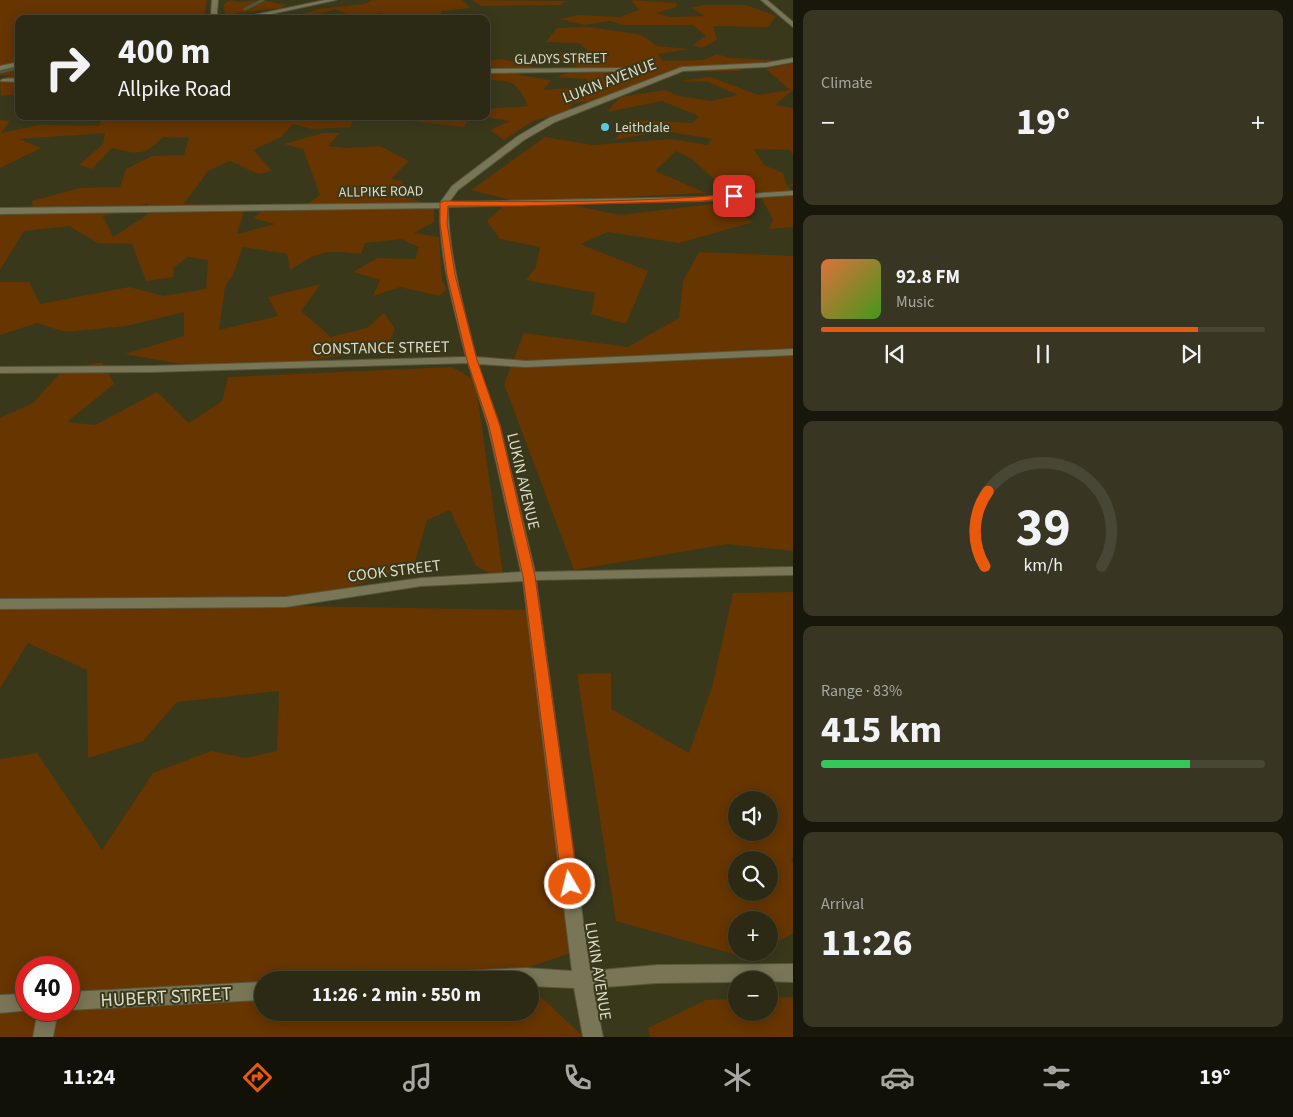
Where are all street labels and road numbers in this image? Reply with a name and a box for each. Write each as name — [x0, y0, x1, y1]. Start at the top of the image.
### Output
street label: GLADYS STREET — [514, 48, 608, 70]
street label: LUKIN AVENUE — [559, 53, 659, 109]
street label: ALLPIKE ROAD — [339, 181, 423, 203]
street label: CONSTANCE STREET — [312, 336, 450, 360]
street label: LUKIN AVENUE — [501, 431, 545, 532]
street label: COOK STREET — [346, 554, 442, 588]
street label: LUKIN AVENUE — [579, 921, 617, 1022]
street label: HUBERT STREET — [100, 981, 232, 1014]

